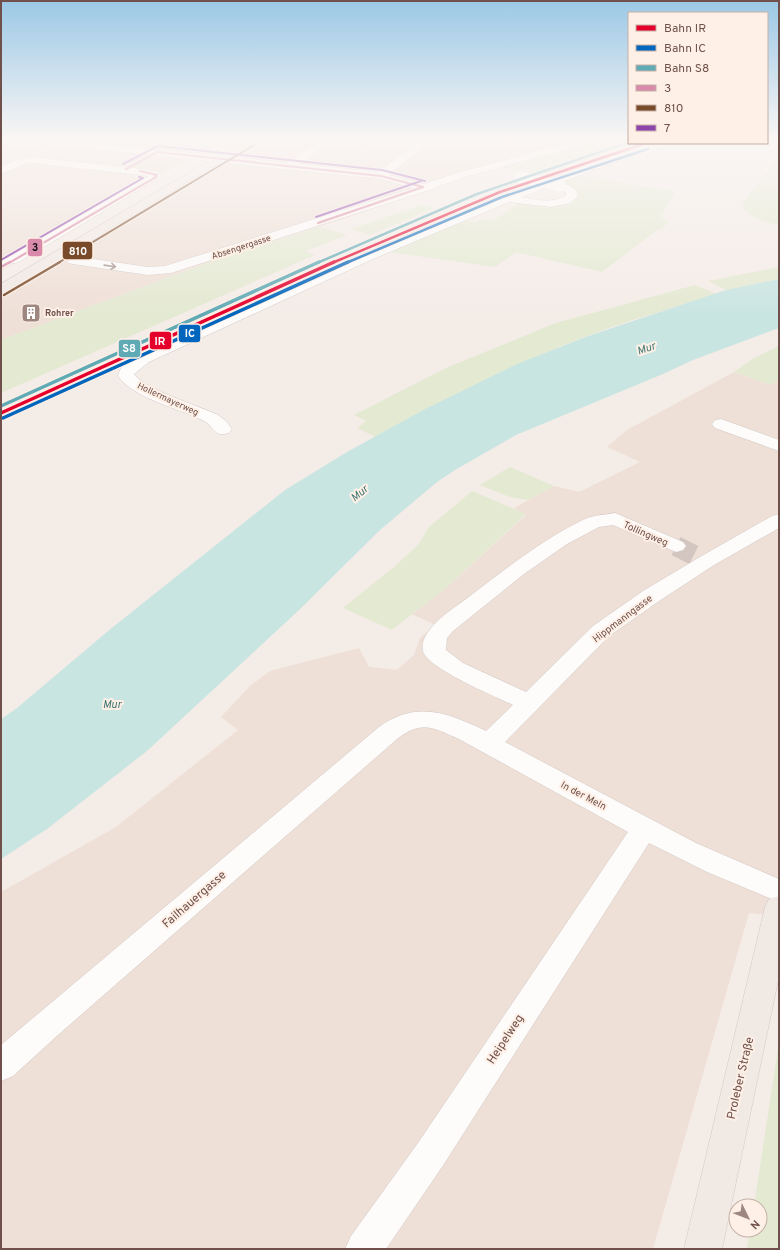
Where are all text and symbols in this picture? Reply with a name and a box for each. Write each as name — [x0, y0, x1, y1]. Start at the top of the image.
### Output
legend — [628, 12, 768, 144]
text: Bahn IR — [664, 21, 706, 37]
text: Bahn IC — [664, 41, 706, 57]
text: Bahn S8 — [664, 61, 709, 77]
text: 3 — [664, 81, 671, 97]
text: 810 — [664, 101, 684, 117]
text: 7 — [664, 121, 670, 137]
street label: Absengergasse — [210, 233, 272, 262]
line badge: 3 — [27, 238, 43, 257]
text: 3 — [32, 241, 38, 255]
line badge: 810 — [62, 241, 93, 260]
text: 810 — [69, 245, 87, 259]
one-way arrow — [103, 262, 116, 270]
building icon: Rohrer — [20, 302, 42, 324]
place label: Rohrer — [45, 308, 74, 319]
line badge: IC — [178, 324, 201, 343]
text: IC — [185, 327, 195, 341]
line badge: IR — [149, 331, 172, 350]
text: IR — [155, 335, 165, 349]
line badge: S8 — [118, 339, 141, 358]
water label: Mur — [635, 339, 658, 359]
text: S8 — [122, 342, 136, 356]
street label: Hollermayerweg — [135, 380, 200, 418]
water label: Mur — [348, 482, 372, 505]
street label: Tollingweg — [621, 519, 670, 550]
street label: Hippmanngasse — [590, 592, 655, 646]
water label: Mur — [103, 698, 122, 712]
street label: In der Meln — [558, 779, 608, 814]
street label: Failhauergasse — [159, 868, 230, 932]
street label: Heipelweg — [484, 1012, 528, 1068]
street label: Proleber Straße — [724, 1035, 758, 1121]
north arrow — [728, 1198, 768, 1238]
text: N — [747, 1216, 762, 1232]

